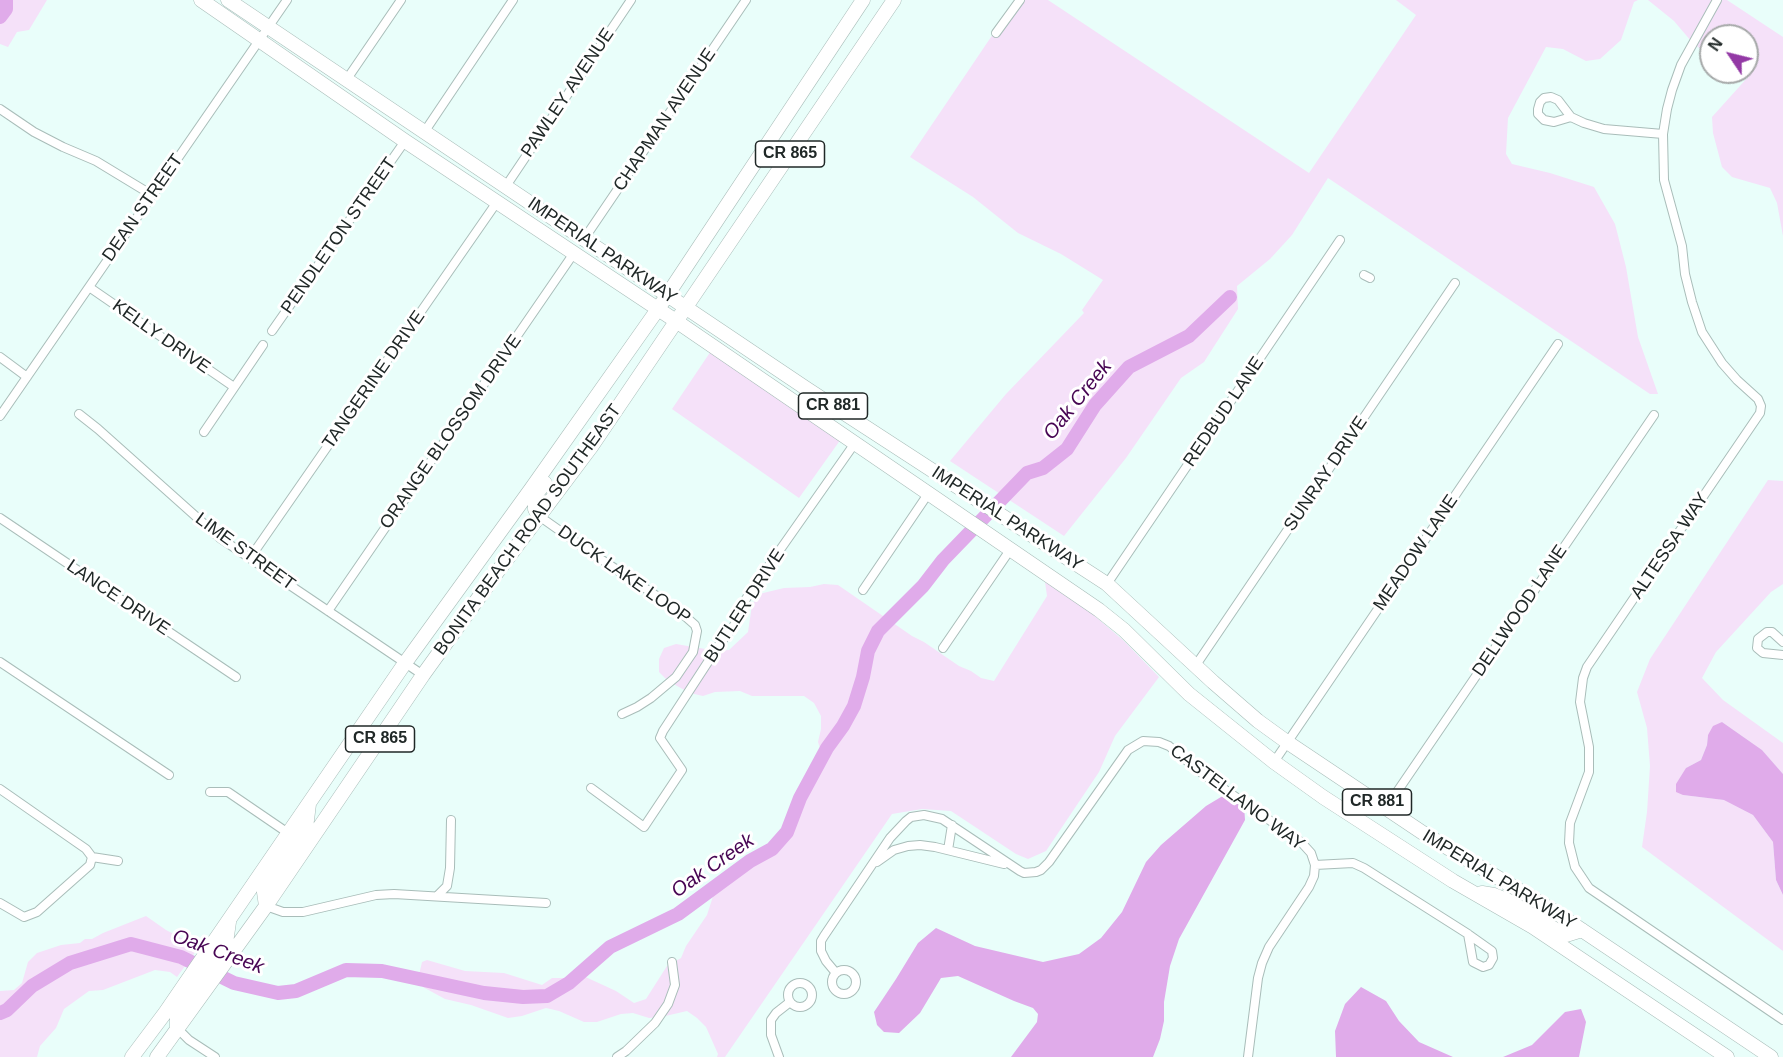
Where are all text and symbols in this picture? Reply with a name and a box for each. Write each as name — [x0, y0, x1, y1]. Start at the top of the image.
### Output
street label: PAWLEY AVENUE — [517, 24, 619, 162]
north arrow — [1699, 24, 1759, 84]
text: N — [1705, 35, 1726, 54]
street label: CHAPMAN AVENUE — [609, 44, 721, 196]
road number: CR 865 — [756, 141, 824, 167]
street label: DEAN STREET — [98, 150, 188, 266]
street label: PENDLETON STREET — [277, 154, 401, 318]
street label: IMPERIAL PARKWAY — [523, 193, 681, 309]
street label: KELLY DRIVE — [108, 295, 214, 379]
street label: TANGERINE DRIVE — [318, 307, 430, 453]
street label: ORANGE BLOSSOM DRIVE — [376, 331, 526, 533]
street label: REDBUD LANE — [1179, 353, 1269, 471]
water label: Oak Creek — [1039, 355, 1117, 445]
road number: CR 881 — [798, 393, 868, 419]
street label: BONITA BEACH ROAD SOUTHEAST — [430, 400, 626, 660]
street label: SUNRAY DRIVE — [1280, 413, 1372, 535]
street label: IMPERIAL PARKWAY — [927, 462, 1087, 576]
street label: ALTESSA WAY — [1626, 489, 1714, 603]
street label: MEADOW LANE — [1369, 491, 1463, 615]
street label: LIME STREET — [191, 509, 299, 595]
street label: DUCK LAKE LOOP — [553, 521, 695, 629]
street label: DELLWOOD LANE — [1468, 541, 1572, 681]
street label: BUTLER DRIVE — [700, 545, 790, 667]
street label: LANCE DRIVE — [62, 555, 174, 641]
road number: CR 865 — [346, 726, 415, 752]
street label: CASTELLANO WAY — [1165, 740, 1309, 856]
road number: CR 881 — [1342, 789, 1412, 815]
street label: IMPERIAL PARKWAY — [1418, 825, 1580, 935]
water label: Oak Creek — [667, 829, 759, 903]
water label: Oak Creek — [169, 924, 267, 980]

